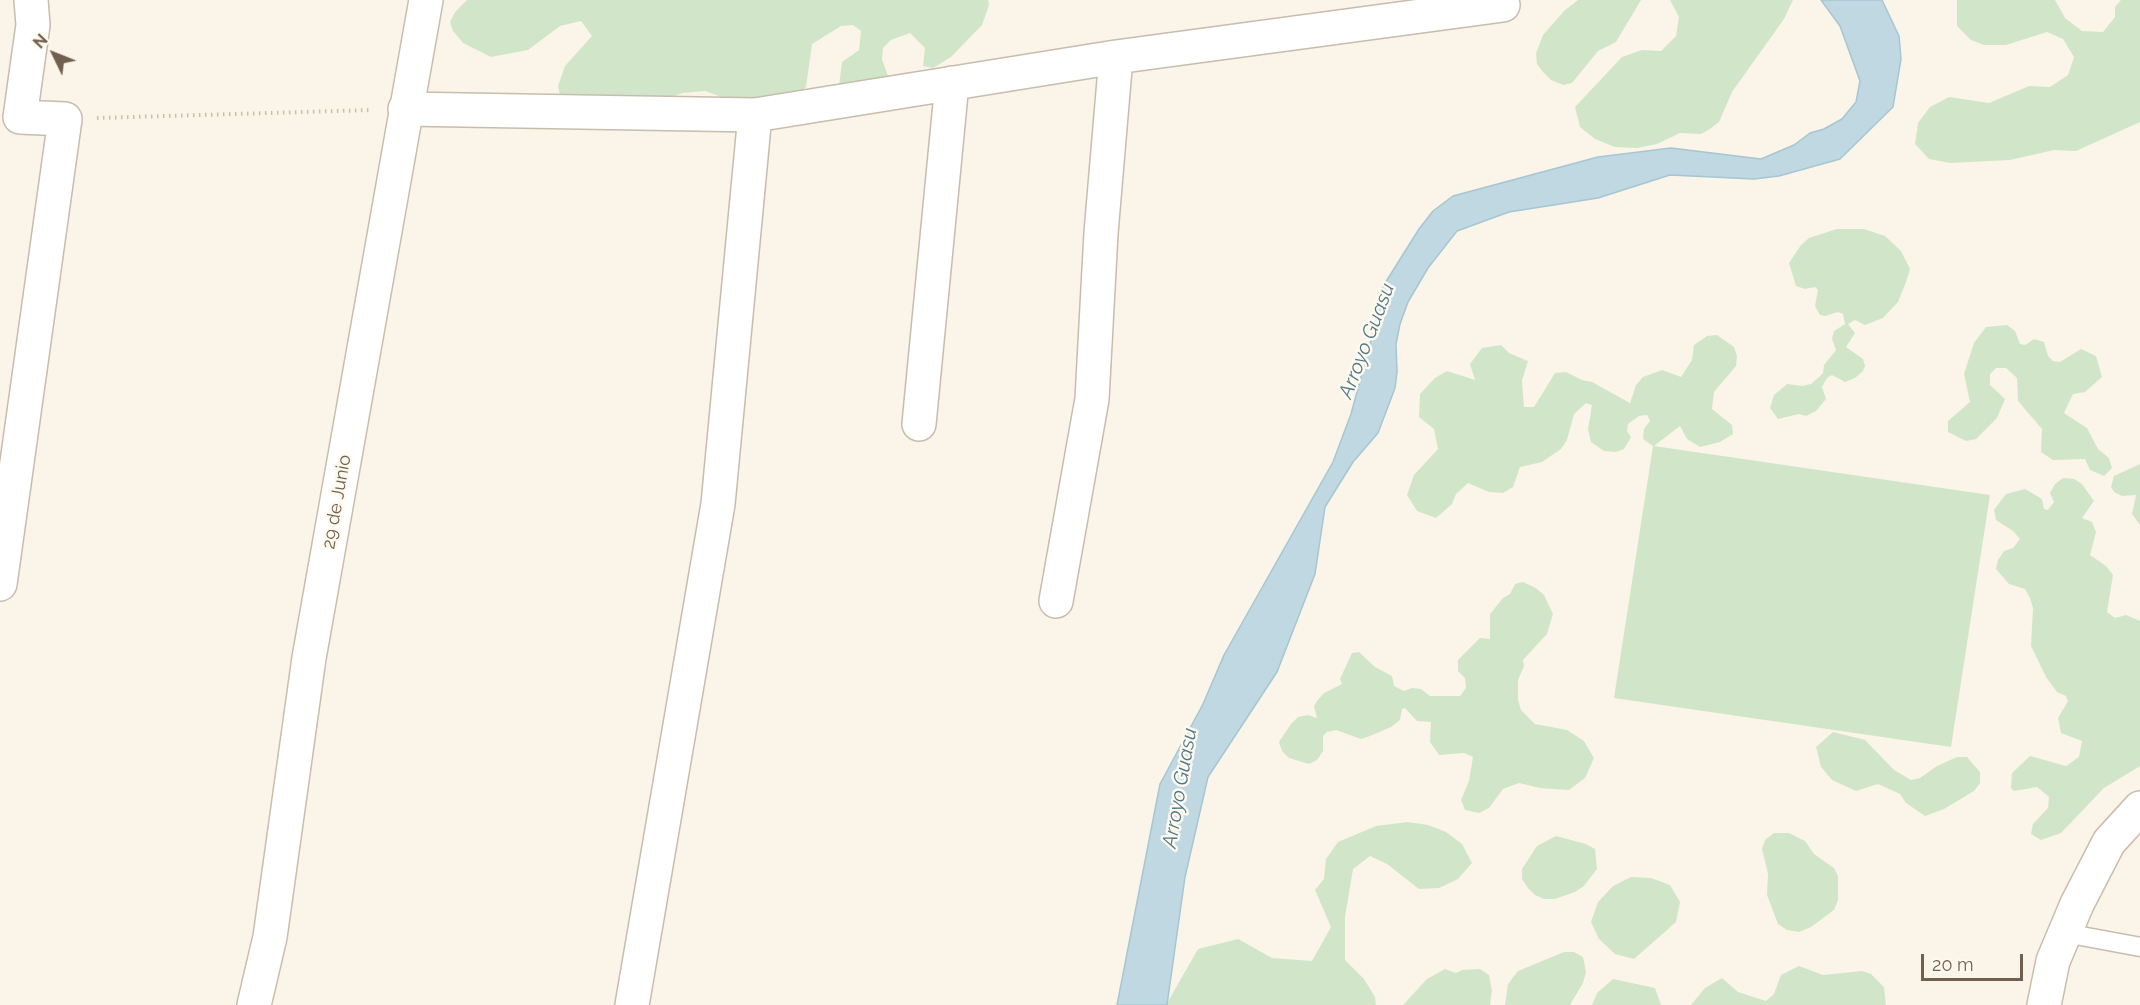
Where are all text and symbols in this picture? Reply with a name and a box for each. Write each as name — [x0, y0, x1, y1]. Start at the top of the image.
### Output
north arrow — [24, 24, 84, 84]
text: N — [29, 30, 52, 52]
water label: Arroyo Guasu — [1334, 280, 1400, 402]
street label: 29 de Junio — [318, 453, 356, 551]
water label: Arroyo Guasu — [1158, 726, 1202, 850]
scale bar — [1924, 942, 2026, 980]
text: 20 m — [1932, 954, 1974, 975]

